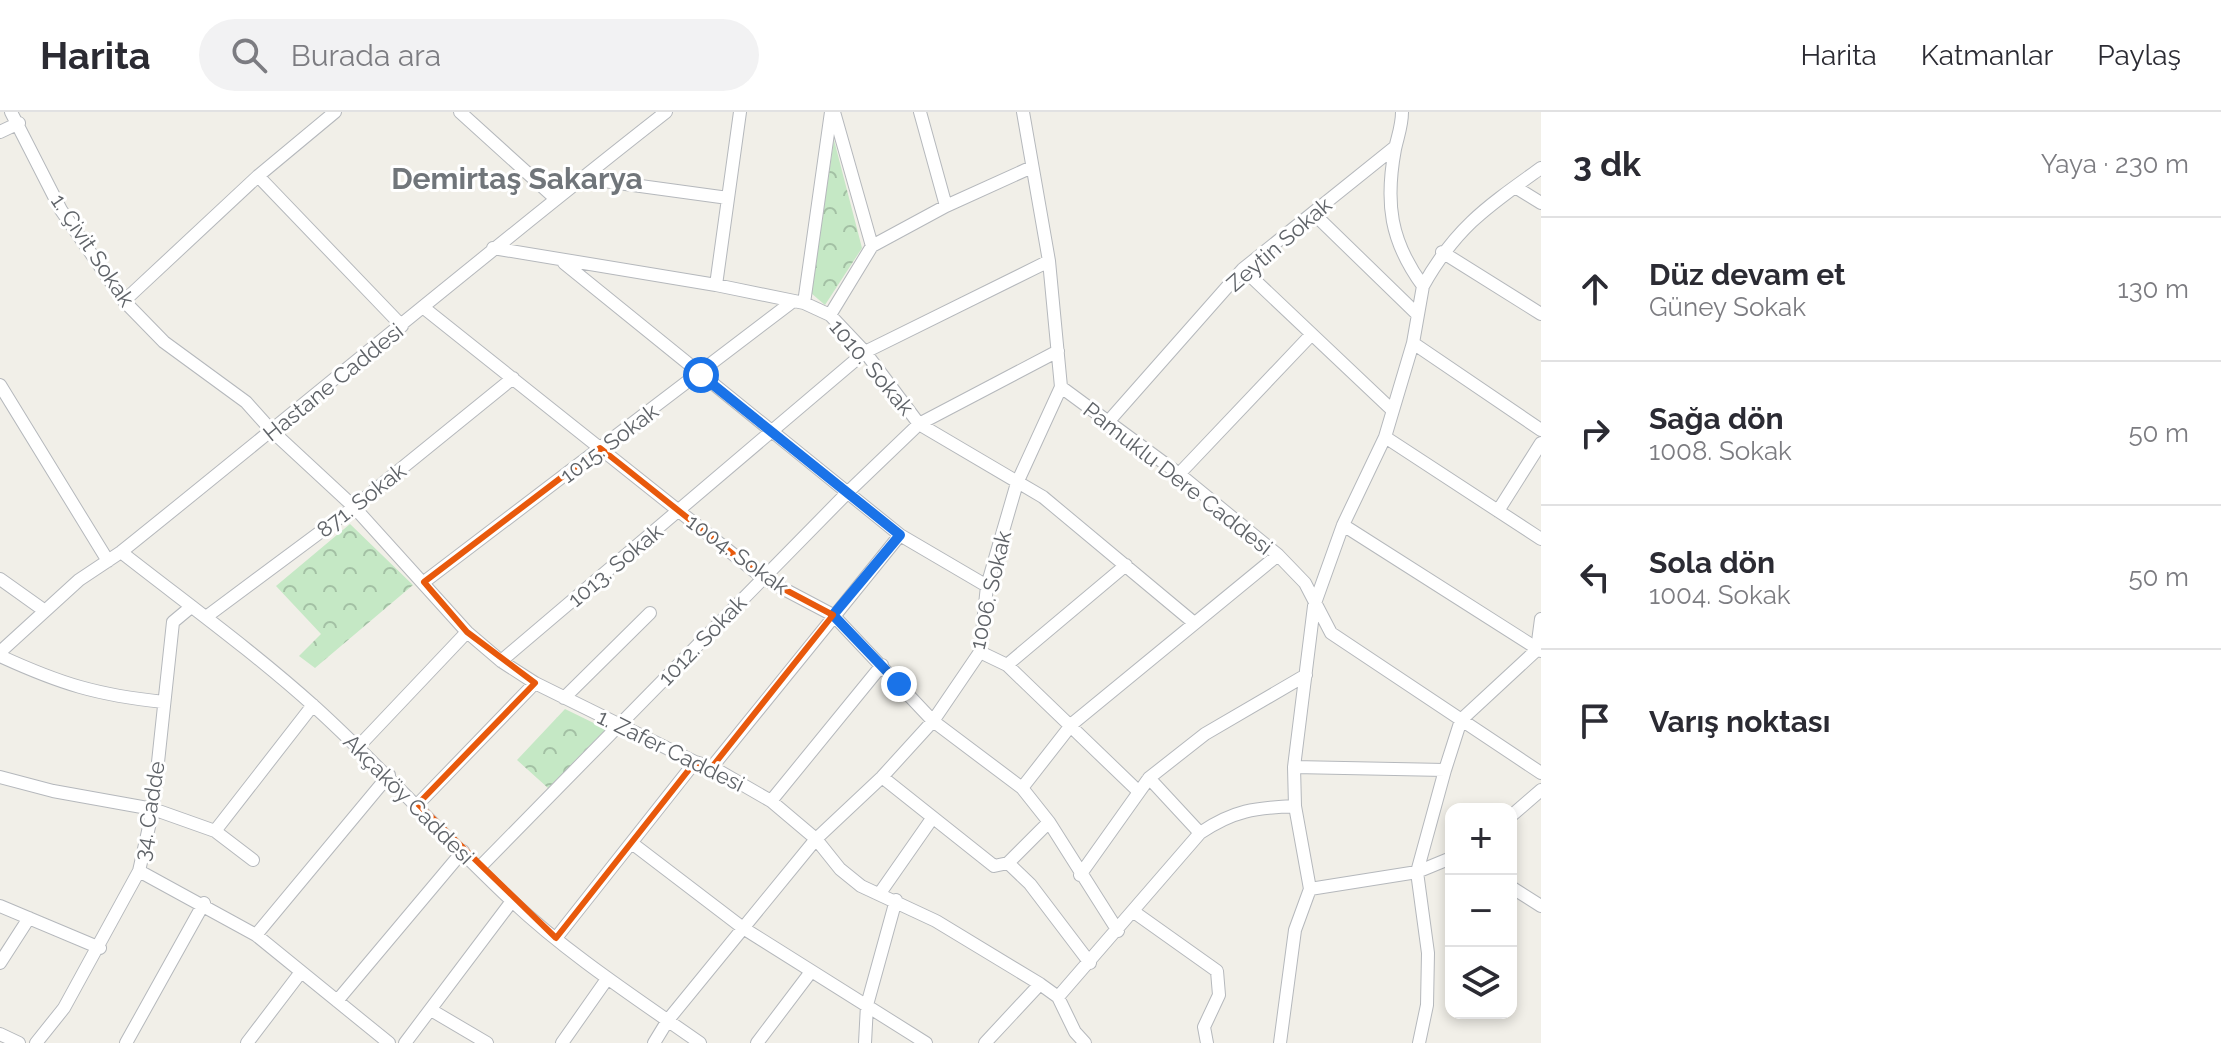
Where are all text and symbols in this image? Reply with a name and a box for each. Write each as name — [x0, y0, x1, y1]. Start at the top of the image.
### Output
search box — [199, 19, 759, 91]
text: Harita — [40, 33, 151, 78]
icon: search — [227, 33, 271, 77]
text: Burada ara — [291, 38, 441, 73]
text: Harita — [1800, 39, 1877, 72]
text: Katmanlar — [1921, 39, 2053, 72]
text: Paylaş — [2097, 39, 2181, 72]
text: 3 dk — [1573, 144, 1641, 184]
text: Yaya · 230 m — [2041, 149, 2189, 179]
district label: Demirtaş Sakarya — [391, 161, 643, 196]
street label: 1. Çivit Sokak — [46, 189, 140, 312]
street label: Zeytin Sokak — [1221, 191, 1337, 297]
text: Düz devam et — [1649, 257, 1846, 292]
icon: ahead — [1573, 267, 1617, 311]
text: 130 m — [2118, 274, 2189, 304]
text: Güney Sokak — [1649, 292, 1806, 322]
street label: 1010. Sokak — [824, 314, 920, 421]
street label: Hastane Caddesi — [258, 318, 408, 446]
route start — [683, 357, 719, 393]
street label: Pamuklu Dere Caddesi — [1078, 396, 1278, 560]
street label: 1015. Sokak — [555, 398, 663, 488]
text: Sağa dön — [1649, 401, 1784, 436]
icon: right — [1573, 411, 1617, 455]
text: 50 m — [2128, 418, 2189, 448]
text: 1008. Sokak — [1649, 436, 1792, 466]
street label: 871. Sokak — [311, 457, 411, 543]
street label: 1004. Sokak — [682, 508, 794, 600]
street label: 1013. Sokak — [562, 518, 668, 612]
street label: 1006. Sokak — [964, 528, 1016, 652]
text: Sola dön — [1649, 545, 1775, 580]
icon: left — [1573, 555, 1617, 599]
text: 50 m — [2128, 562, 2189, 592]
text: 1004. Sokak — [1649, 580, 1791, 610]
street label: 1012. Sokak — [653, 589, 752, 690]
route end — [881, 666, 917, 702]
icon: arrive — [1573, 699, 1617, 743]
street label: 1. Zafer Caddesi — [593, 703, 749, 797]
text: Varış noktası — [1649, 704, 1830, 739]
street label: Akçaköy Caddesi — [338, 728, 480, 870]
street label: 34. Cadde — [128, 759, 170, 863]
map controls — [1445, 803, 1517, 1019]
button: + — [1445, 803, 1517, 875]
button: − — [1445, 875, 1517, 947]
button: layers — [1445, 947, 1517, 1019]

